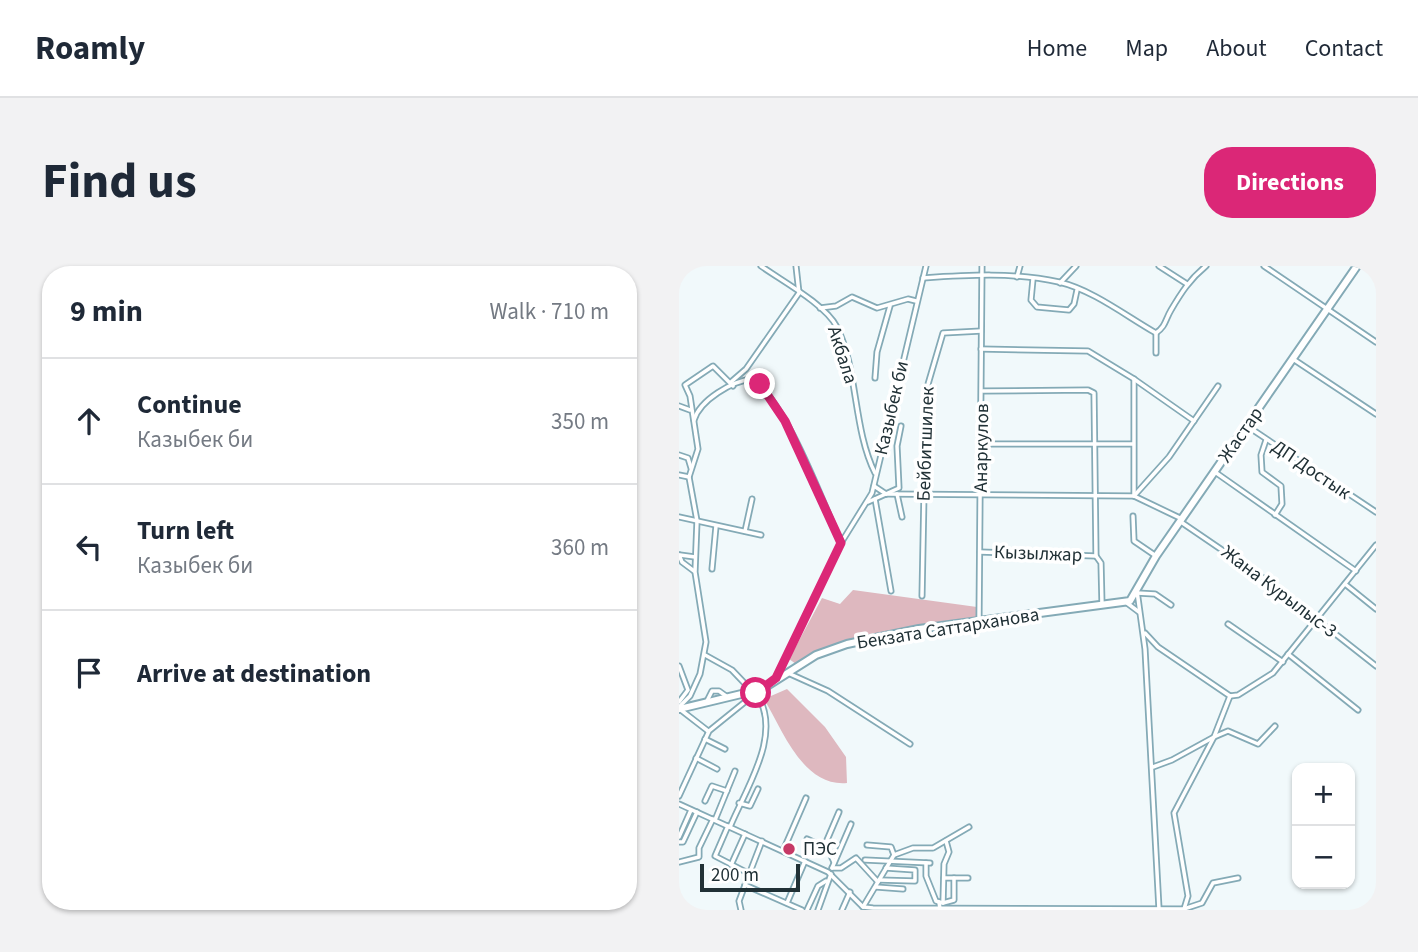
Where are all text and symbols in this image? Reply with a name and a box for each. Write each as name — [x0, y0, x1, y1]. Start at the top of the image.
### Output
text: Roamly — [35, 25, 145, 72]
text: Home — [1027, 31, 1087, 66]
text: Map — [1125, 31, 1168, 66]
text: About — [1206, 31, 1267, 66]
text: Contact — [1305, 31, 1383, 66]
text: Find us — [42, 147, 197, 217]
button: Directions — [1204, 147, 1376, 218]
text: 9 min — [70, 290, 143, 333]
text: Walk · 710 m — [490, 295, 609, 328]
street label: Акбала — [820, 323, 864, 387]
street label: Казыбек би — [868, 358, 916, 458]
route end — [744, 368, 775, 399]
text: Continue — [137, 386, 242, 423]
street label: Бейбитшилек — [911, 386, 942, 502]
icon: ahead — [70, 402, 108, 440]
street label: Жастар — [1212, 402, 1270, 468]
street label: Анаркулов — [968, 403, 996, 493]
text: 350 m — [551, 405, 609, 438]
text: Казыбек би — [137, 423, 253, 456]
street label: ДП Достык — [1266, 434, 1356, 507]
text: Turn left — [137, 512, 234, 549]
icon: left — [70, 528, 108, 566]
text: 360 m — [551, 531, 609, 564]
street label: Кызылжар — [993, 539, 1083, 569]
street label: Жана Курылыс-3 — [1215, 539, 1343, 645]
text: Казыбек би — [137, 549, 253, 582]
street label: Бекзата Саттарханова — [855, 601, 1041, 657]
icon: arrive — [70, 654, 108, 692]
text: Arrive at destination — [137, 655, 371, 692]
route start — [740, 677, 771, 708]
map controls — [1292, 763, 1355, 889]
button: + — [1292, 763, 1355, 826]
button: − — [1292, 826, 1355, 889]
place label: ПЭС — [803, 836, 837, 863]
marker: ПЭС — [781, 841, 797, 857]
scale bar — [700, 861, 800, 893]
text: 200 m — [711, 862, 759, 889]

